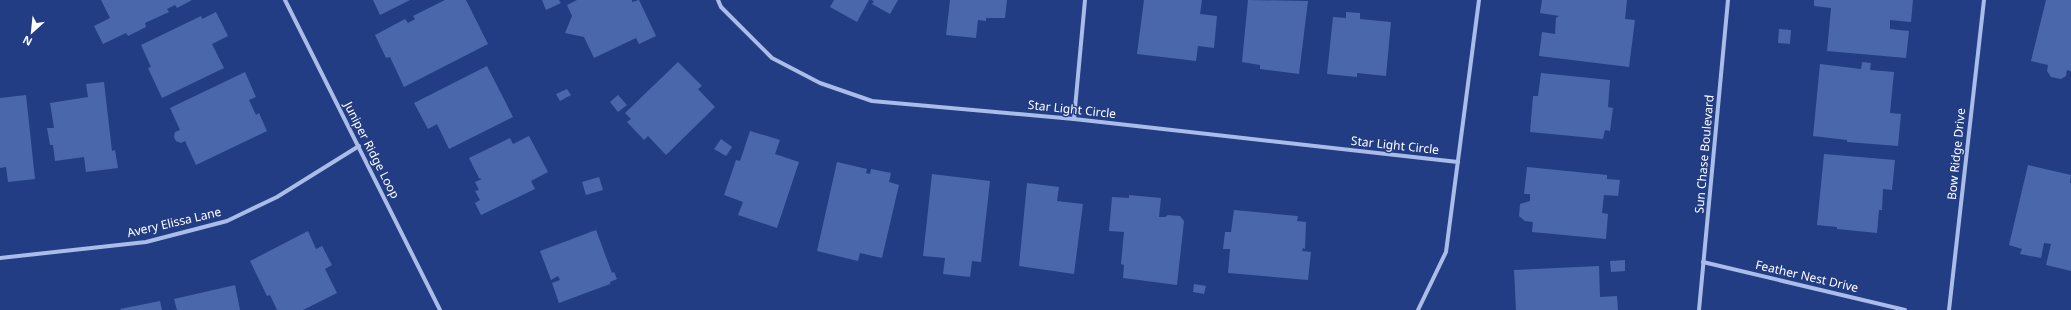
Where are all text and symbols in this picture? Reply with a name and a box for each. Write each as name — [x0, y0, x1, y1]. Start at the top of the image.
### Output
north arrow — [12, 12, 52, 52]
text: N — [20, 33, 35, 50]
street label: Sun Chase Boulevard — [1690, 94, 1718, 214]
street label: Star Light Circle — [1027, 96, 1117, 122]
street label: Juniper Ridge Loop — [340, 98, 404, 201]
street label: Bow Ridge Drive — [1943, 107, 1969, 201]
street label: Star Light Circle — [1350, 132, 1440, 158]
street label: Avery Elissa Lane — [125, 203, 223, 241]
street label: Feather Nest Drive — [1754, 256, 1860, 296]

